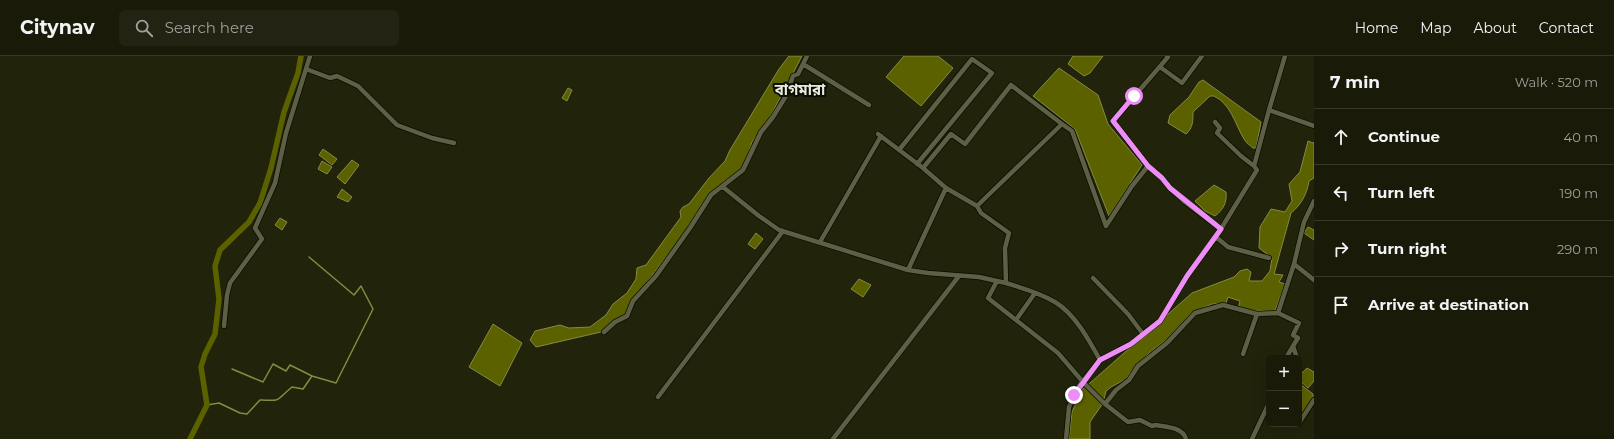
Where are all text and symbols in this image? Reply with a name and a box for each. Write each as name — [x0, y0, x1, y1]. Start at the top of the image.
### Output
search box — [119, 10, 399, 46]
text: Citynav — [20, 16, 95, 39]
icon: search — [133, 17, 155, 39]
text: Search here — [165, 18, 254, 37]
text: Home — [1355, 19, 1398, 37]
text: Map — [1420, 19, 1451, 37]
text: About — [1473, 19, 1517, 37]
text: Contact — [1539, 19, 1594, 37]
text: 7 min — [1330, 72, 1380, 92]
text: Walk · 520 m — [1515, 74, 1598, 90]
district label: বাগমারা — [774, 80, 826, 99]
route start — [1125, 87, 1143, 105]
icon: ahead — [1330, 126, 1352, 148]
text: Continue — [1368, 127, 1440, 146]
text: 40 m — [1564, 129, 1598, 145]
icon: left — [1330, 182, 1352, 204]
text: Turn left — [1368, 183, 1435, 202]
text: 190 m — [1560, 185, 1598, 201]
icon: right — [1330, 238, 1352, 260]
text: Turn right — [1368, 239, 1447, 258]
text: 290 m — [1557, 241, 1598, 257]
icon: arrive — [1330, 294, 1352, 316]
text: Arrive at destination — [1368, 295, 1529, 314]
map controls — [1266, 355, 1302, 427]
button: + — [1266, 355, 1302, 391]
route end — [1065, 386, 1083, 404]
button: − — [1266, 391, 1302, 427]

